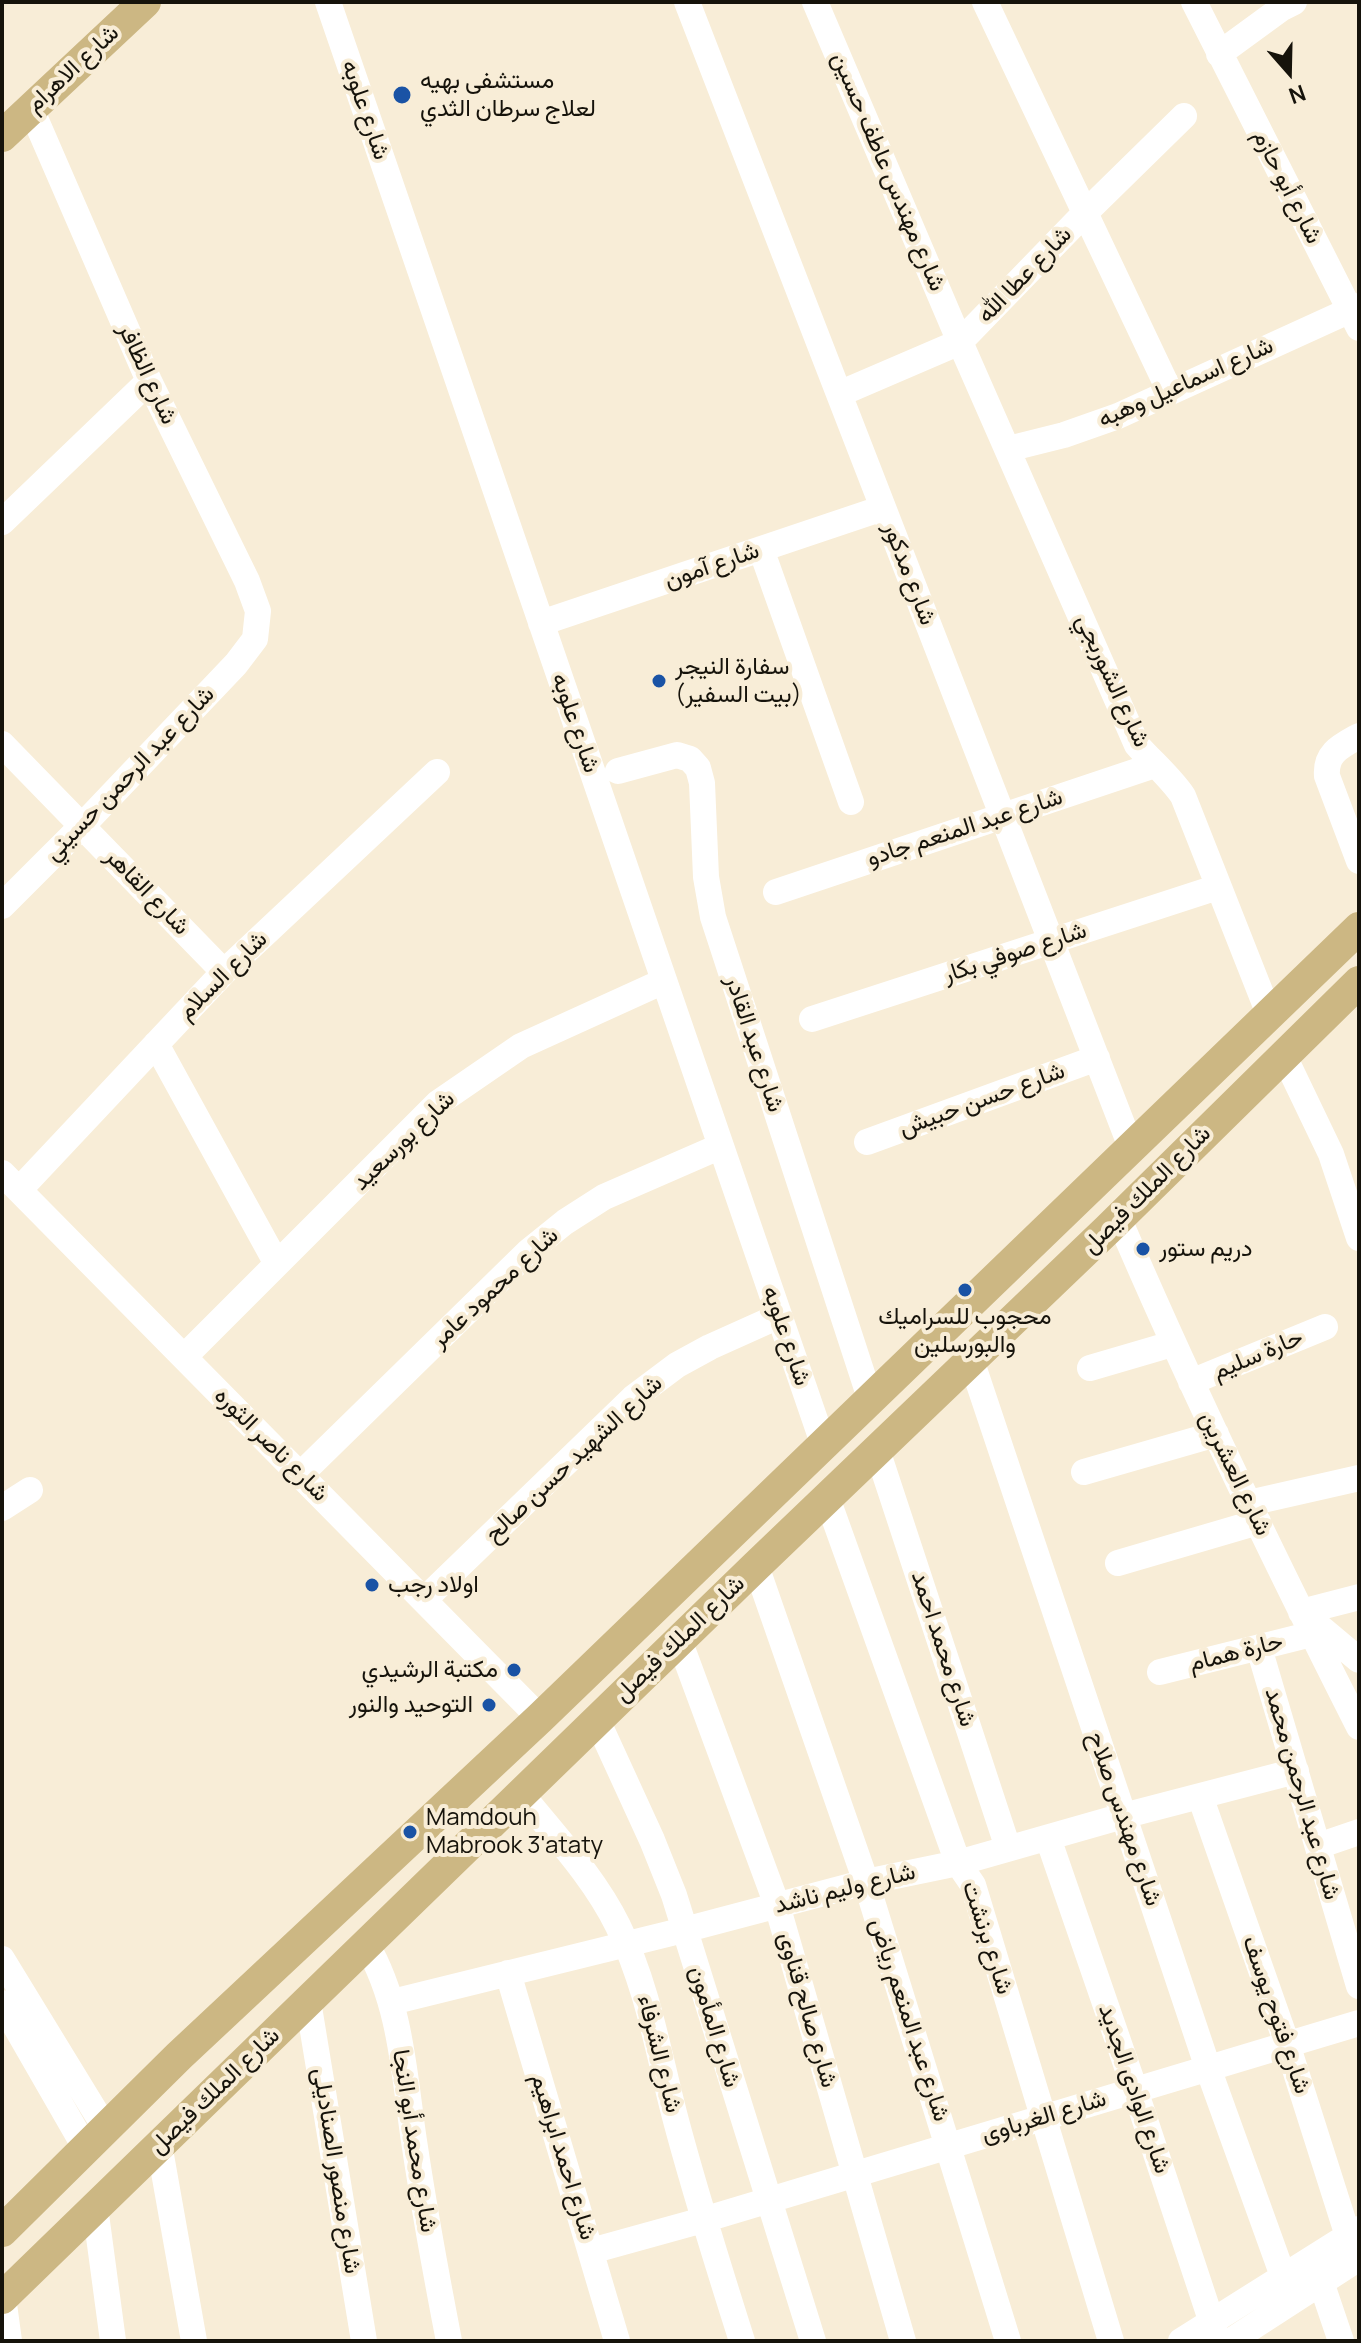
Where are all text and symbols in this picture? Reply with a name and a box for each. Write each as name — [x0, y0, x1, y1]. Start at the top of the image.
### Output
street label: شارع الاهرام — [21, 19, 125, 119]
north arrow — [1249, 32, 1329, 112]
street label: شارع مهندس عاطف حسين — [825, 48, 951, 296]
street label: شارع علوبه — [335, 56, 395, 164]
place label: مستشفى بهيه لعلاج سرطان الثدي — [420, 67, 596, 123]
text: N — [1285, 78, 1310, 111]
marker: مستشفى بهيه لعلاج سرطان الثدي — [391, 84, 413, 106]
street label: شارع أبو حازم — [1246, 125, 1328, 249]
street label: شارع عطا الله — [972, 221, 1078, 329]
street label: شارع الظافر — [111, 319, 183, 429]
street label: شارع اسماعيل وهبه — [1094, 331, 1278, 435]
street label: شارع مدكور — [876, 518, 942, 630]
street label: شارع آمون — [661, 536, 763, 596]
street label: شارع الشوربجي — [1069, 610, 1155, 752]
place label: سفارة النيجر (بيت السفير) — [675, 653, 802, 709]
street label: شارع علوبه — [545, 669, 605, 777]
marker: سفارة النيجر (بيت السفير) — [650, 672, 668, 690]
street label: شارع عبد الرحمن حسيني — [39, 681, 221, 867]
street label: شارع عبد المنعم جادو — [864, 783, 1066, 873]
street label: شارع القاهر — [99, 843, 195, 941]
street label: شارع صوفي بكار — [940, 916, 1090, 990]
street label: شارع السلام — [172, 925, 274, 1027]
street label: شارع عبد القادر — [718, 972, 790, 1116]
street label: شارع حسن حبيش — [895, 1057, 1069, 1143]
street label: شارع بورسعيد — [347, 1085, 461, 1197]
street label: شارع الملك فيصل — [1077, 1120, 1217, 1260]
street label: شارع محمود عامر — [425, 1222, 565, 1354]
place label: دريم ستور — [1159, 1235, 1253, 1263]
marker: دريم ستور — [1134, 1240, 1152, 1258]
marker: محجوب للسراميك والبورسلين — [956, 1281, 974, 1299]
street label: شارع علوبه — [756, 1282, 816, 1390]
place label: محجوب للسراميك والبورسلين — [878, 1303, 1052, 1359]
street label: حارة سليم — [1209, 1323, 1307, 1387]
street label: شارع الشهيد حسن صالح — [479, 1369, 669, 1549]
street label: شارع ناصر الثوره — [208, 1382, 334, 1508]
street label: شارع العشرين — [1193, 1407, 1277, 1541]
street label: شارع محمد احمد — [904, 1568, 982, 1730]
street label: شارع الملك فيصل — [609, 1570, 751, 1708]
place label: اولاد رجب — [388, 1571, 479, 1599]
marker: اولاد رجب — [363, 1576, 381, 1594]
street label: حارة همام — [1186, 1627, 1286, 1679]
place label: مكتبة الرشيدي — [362, 1656, 498, 1684]
marker: مكتبة الرشيدي — [505, 1661, 523, 1679]
street label: شارع عبد الرحمن محمد — [1258, 1685, 1346, 1903]
place label: التوحيد والنور — [349, 1691, 473, 1719]
marker: التوحيد والنور — [480, 1696, 498, 1714]
street label: شارع مهندس صلاح — [1081, 1728, 1167, 1910]
place label: Mamdouh Mabrook 3'ataty — [426, 1804, 603, 1860]
marker: Mamdouh Mabrook 3'ataty — [401, 1823, 419, 1841]
street label: شارع وليم ناشد — [772, 1858, 918, 1920]
street label: شارع برنشت — [955, 1878, 1019, 1998]
street label: شارع عبد المنعم رياض — [863, 1915, 955, 2125]
street label: شارع صالح قناوى — [771, 1929, 843, 2091]
street label: شارع فتوح يوسف — [1236, 1932, 1316, 2098]
street label: شارع المأمون — [682, 1963, 746, 2091]
street label: شارع الشرفاء — [630, 1992, 688, 2116]
street label: شارع الوادى الجديد — [1092, 2001, 1176, 2177]
street label: شارع الملك فيصل — [144, 2022, 286, 2160]
street label: شارع محمد أبو النجا — [385, 2047, 443, 2235]
street label: شارع منصور الصناديلى — [306, 2066, 366, 2276]
street label: شارع احمد ابراهيم — [524, 2070, 602, 2244]
street label: شارع الغرباوى — [978, 2084, 1110, 2150]

